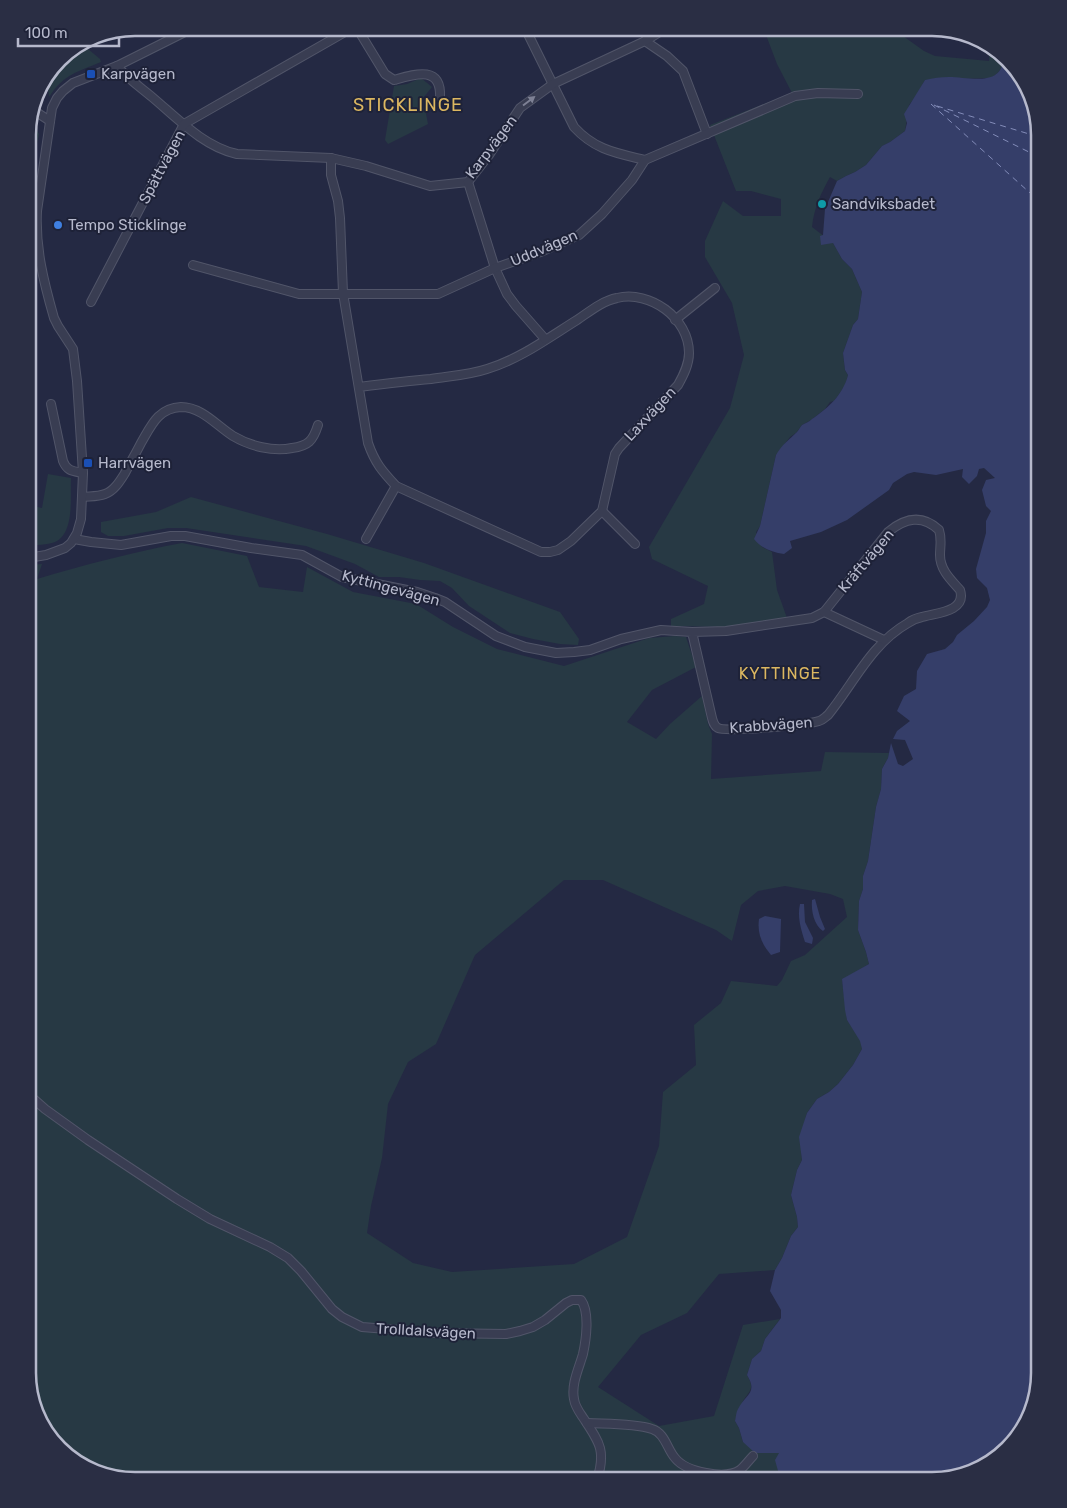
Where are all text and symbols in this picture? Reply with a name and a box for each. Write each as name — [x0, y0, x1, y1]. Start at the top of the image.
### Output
scale bar — [18, 15, 119, 47]
text: 100 m — [25, 24, 67, 42]
place label: Karpvägen — [101, 65, 175, 83]
marker: Karpvägen — [85, 68, 97, 80]
district label: STICKLINGE — [353, 94, 463, 116]
one-way arrow — [522, 96, 535, 107]
street label: Karpvägen — [461, 112, 521, 182]
street label: Spättvägen — [135, 127, 189, 207]
place label: Sandviksbadet — [832, 195, 935, 213]
marker: Sandviksbadet — [816, 198, 828, 210]
place label: Tempo Sticklinge — [68, 216, 187, 234]
marker: Tempo Sticklinge — [52, 219, 64, 231]
street label: Uddvägen — [508, 226, 580, 270]
street label: Laxvägen — [620, 383, 680, 445]
place label: Harrvägen — [98, 454, 171, 472]
marker: Harrvägen — [82, 457, 94, 469]
street label: Kräftvägen — [834, 526, 898, 596]
street label: Kyttingevägen — [340, 566, 442, 610]
district label: KYTTINGE — [739, 664, 821, 683]
street label: Krabbvägen — [729, 713, 813, 737]
street label: Trolldalsvägen — [376, 1319, 476, 1343]

